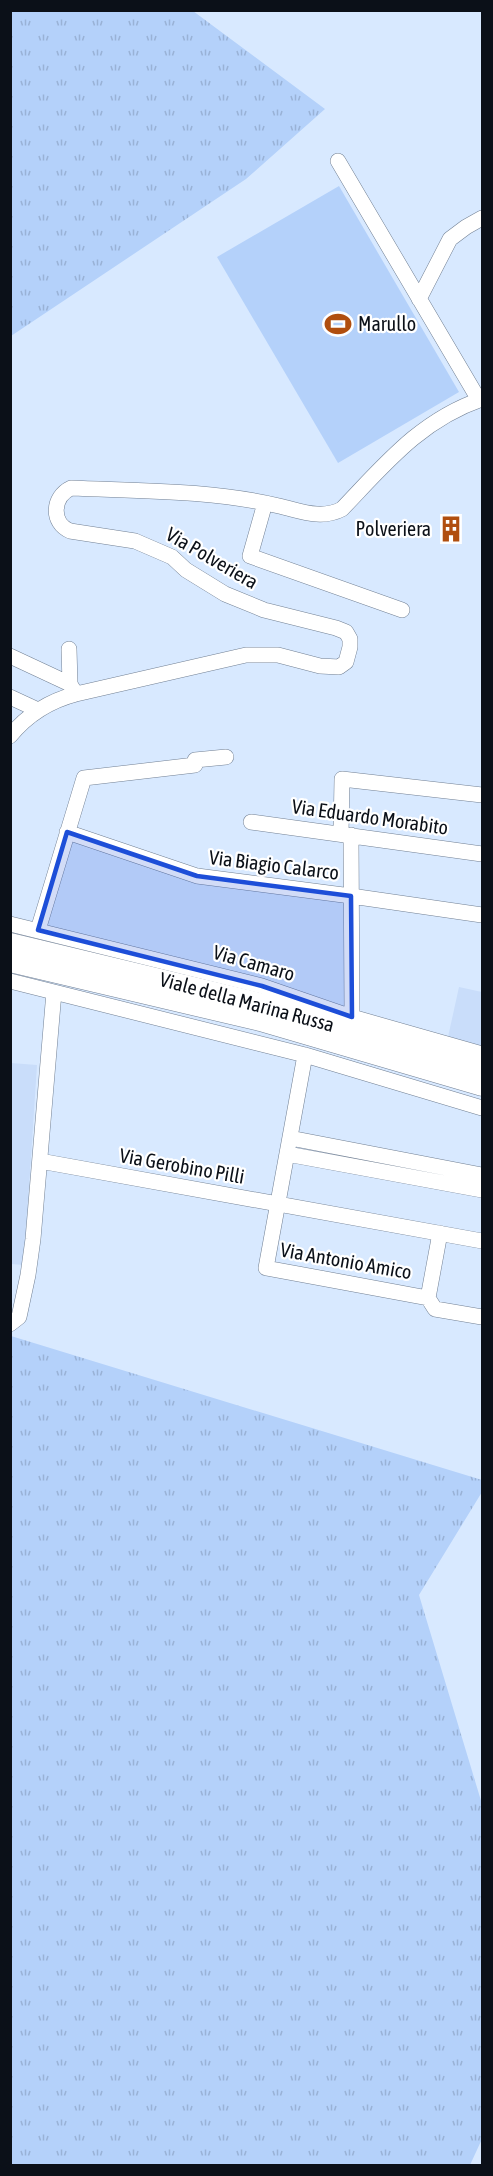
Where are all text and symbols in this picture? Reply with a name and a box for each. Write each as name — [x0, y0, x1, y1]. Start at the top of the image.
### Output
sports icon: Marullo — [323, 309, 353, 339]
place label: Marullo — [358, 312, 416, 335]
building icon: Polveriera — [436, 514, 466, 544]
place label: Polveriera — [355, 517, 431, 540]
street label: Via Polveriera — [162, 522, 262, 593]
street label: Via Eduardo Morabito — [290, 794, 450, 839]
street label: Via Biagio Calarco — [208, 845, 340, 884]
street label: Via Camaro — [211, 940, 298, 985]
street label: Viale della Marina Russa — [157, 967, 337, 1036]
street label: Via Gerobino Pilli — [118, 1143, 246, 1188]
street label: Via Antonio Amico — [279, 1238, 414, 1283]

